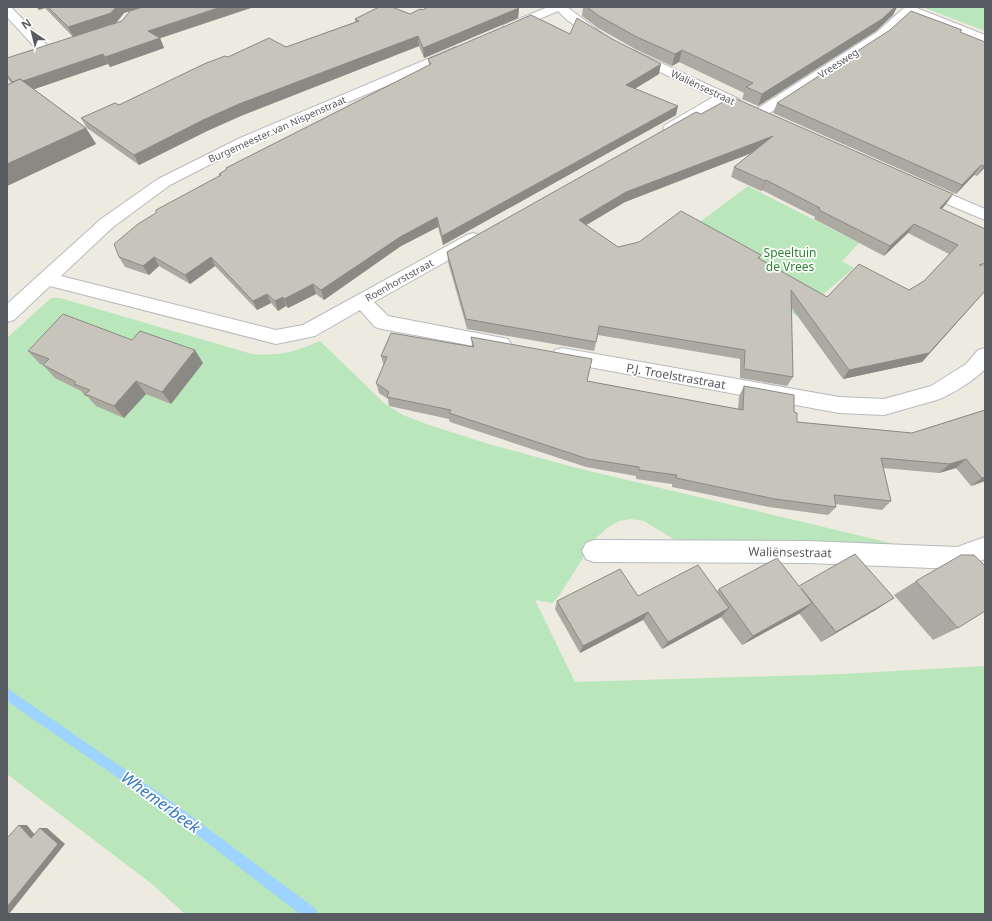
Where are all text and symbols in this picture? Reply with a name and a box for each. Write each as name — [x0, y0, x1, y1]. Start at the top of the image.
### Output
north arrow — [12, 12, 52, 52]
text: N — [18, 15, 34, 32]
street label: Vreesweg — [815, 45, 861, 81]
street label: Waliënsestraat — [669, 66, 738, 108]
street label: Burgemeester van Nispenstraat — [206, 92, 348, 166]
park label: Speeltuin de Vrees — [764, 244, 816, 275]
street label: Roenhorststraat — [362, 255, 436, 305]
street label: P.J. Troelstrastraat — [625, 359, 728, 393]
street label: Waliënsestraat — [748, 543, 832, 561]
water label: Whemerbeek — [117, 766, 206, 839]

